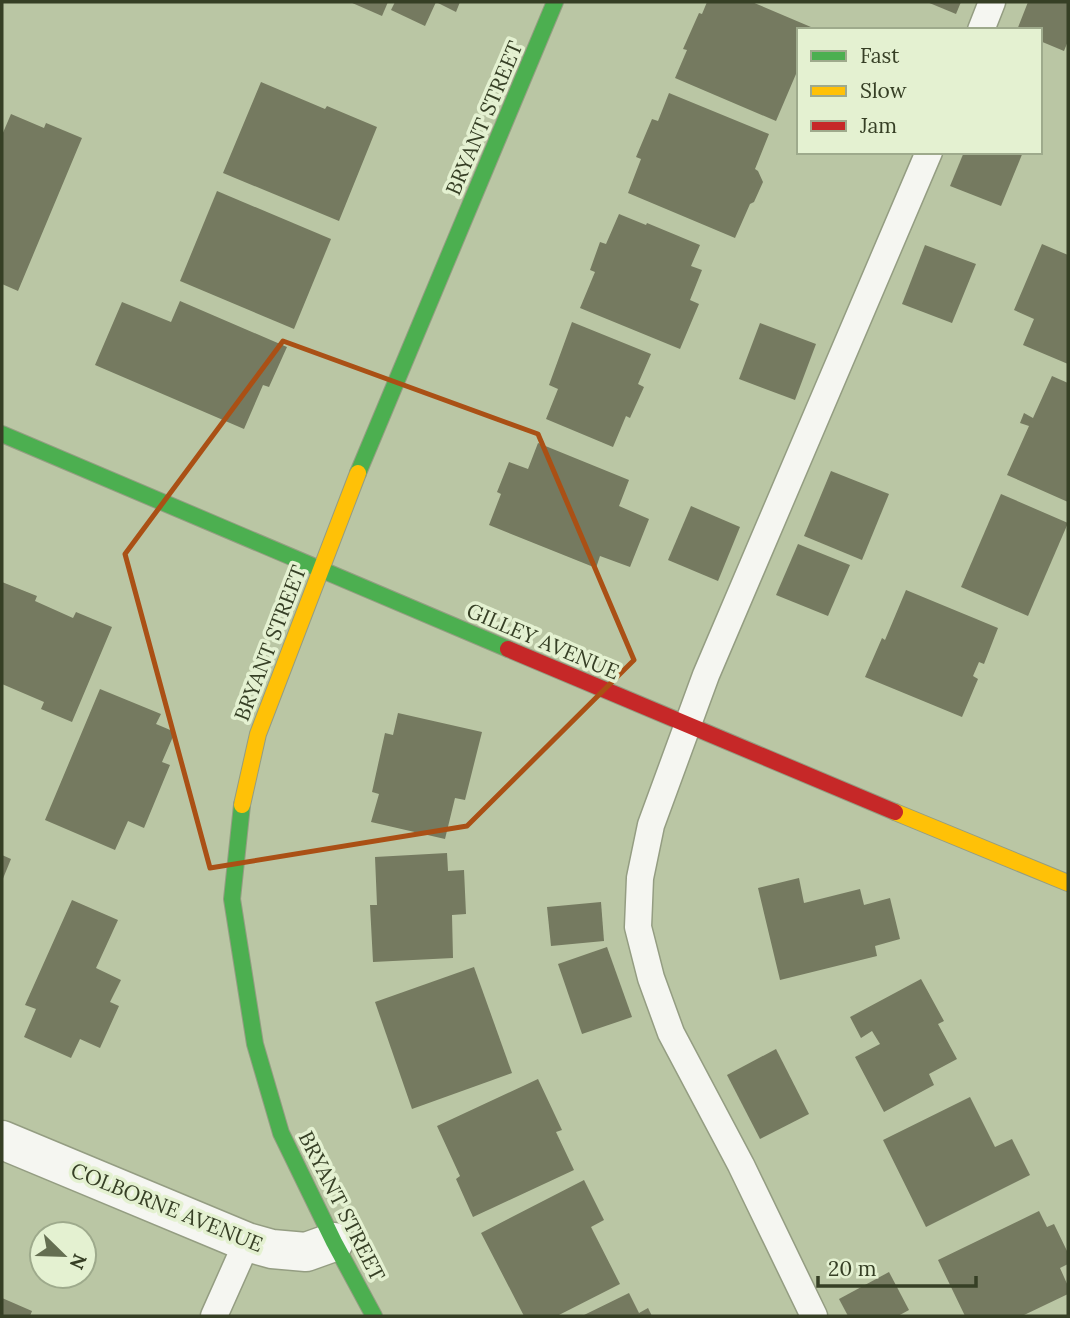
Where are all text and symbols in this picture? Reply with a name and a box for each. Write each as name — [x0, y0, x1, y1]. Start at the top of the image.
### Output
legend — [797, 28, 1042, 154]
street label: BRYANT STREET — [439, 37, 529, 199]
text: Fast — [860, 42, 900, 69]
text: Slow — [860, 77, 907, 104]
text: Jam — [859, 112, 897, 139]
street label: BRYANT STREET — [228, 561, 312, 725]
street label: GILLEY AVENUE — [463, 597, 623, 685]
street label: BRYANT STREET — [293, 1127, 391, 1285]
street label: COLBORNE AVENUE — [67, 1156, 267, 1258]
north arrow — [28, 1220, 98, 1290]
scale bar — [818, 1244, 976, 1288]
text: N — [65, 1250, 93, 1273]
text: 20 m — [828, 1255, 877, 1282]

